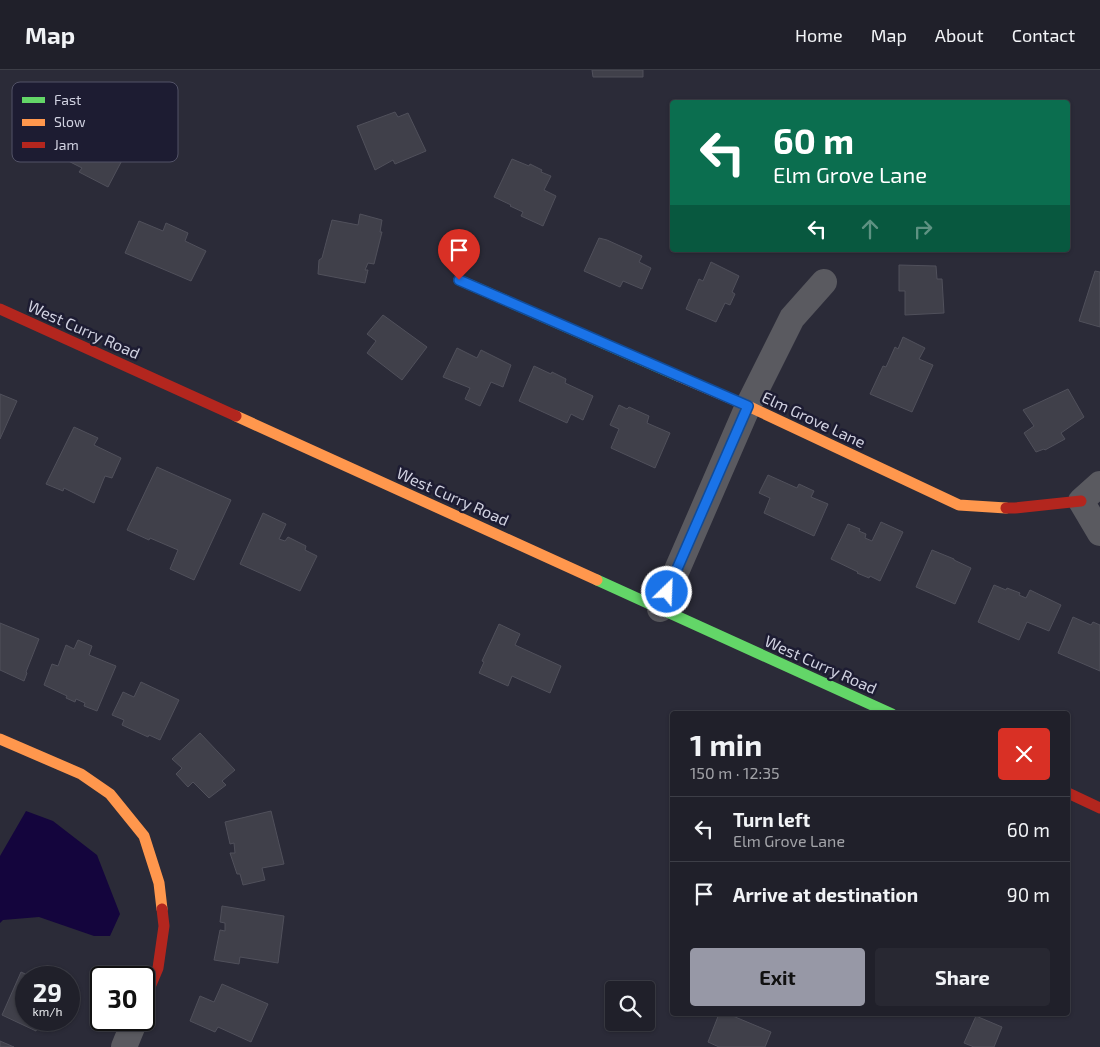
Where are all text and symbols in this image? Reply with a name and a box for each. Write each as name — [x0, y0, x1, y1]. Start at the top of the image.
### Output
text: Map — [25, 20, 75, 49]
text: Home — [795, 24, 843, 46]
text: Map — [871, 24, 907, 46]
text: About — [935, 24, 984, 46]
text: Contact — [1012, 24, 1075, 46]
legend — [12, 82, 178, 162]
text: Fast — [54, 91, 81, 108]
text: Slow — [54, 113, 86, 130]
text: 60 m — [773, 119, 854, 161]
icon: left — [690, 120, 755, 185]
text: Jam — [54, 136, 79, 153]
text: Elm Grove Lane — [773, 161, 927, 187]
icon: left — [803, 215, 831, 243]
icon: ahead — [856, 215, 884, 243]
icon: right — [909, 215, 937, 243]
pin — [438, 229, 480, 280]
icon: arrive — [445, 236, 473, 264]
street label: West Curry Road — [25, 296, 143, 362]
street label: Elm Grove Lane — [759, 387, 869, 451]
street label: West Curry Road — [394, 463, 512, 529]
position arrow — [640, 565, 692, 617]
street label: West Curry Road — [762, 631, 880, 697]
text: 1 min — [690, 726, 762, 762]
button: close — [998, 728, 1050, 780]
text: 150 m · 12:35 — [690, 763, 780, 782]
text: Turn left — [733, 808, 810, 831]
icon: left — [690, 815, 718, 843]
text: 60 m — [1007, 818, 1050, 841]
text: Elm Grove Lane — [733, 831, 845, 850]
icon: arrive — [690, 880, 718, 908]
text: Arrive at destination — [733, 883, 918, 906]
text: 90 m — [1007, 883, 1050, 906]
button: Exit — [690, 948, 865, 1006]
button: Share — [875, 948, 1050, 1006]
speed limit sign: 30 — [90, 966, 155, 1031]
text: 29 — [33, 977, 62, 1007]
map controls — [605, 981, 655, 1031]
button: search — [605, 981, 655, 1031]
text: km/h — [33, 1004, 62, 1018]

